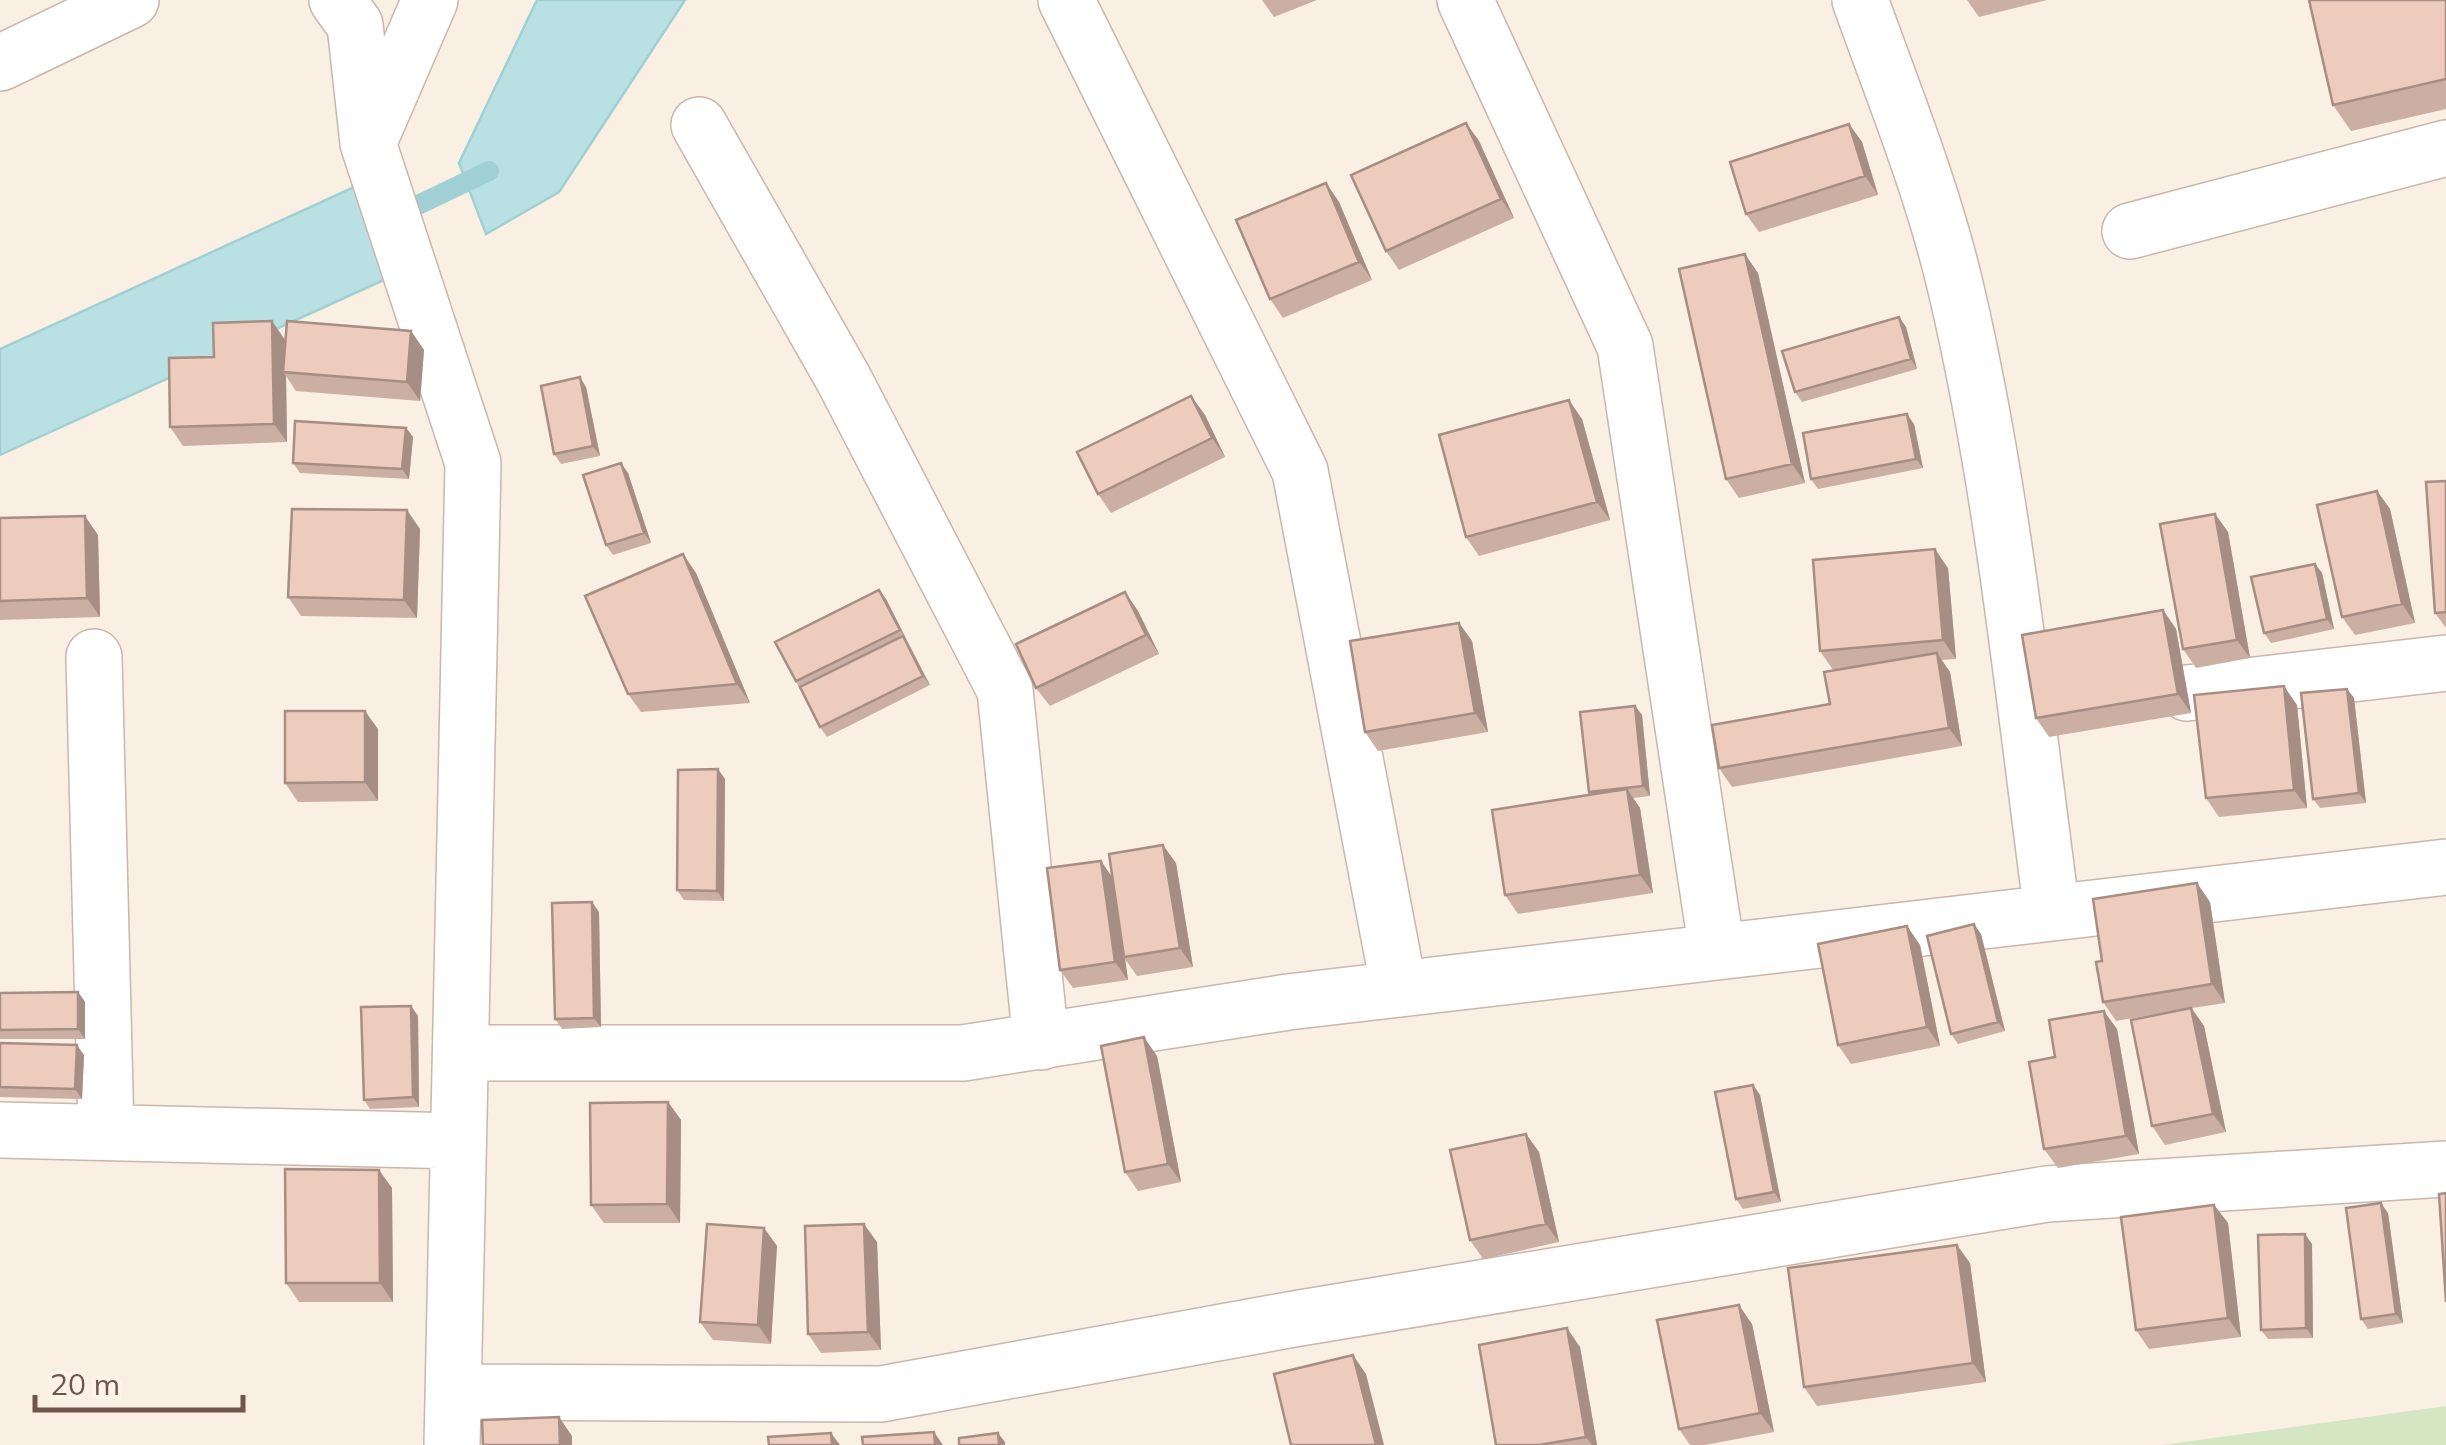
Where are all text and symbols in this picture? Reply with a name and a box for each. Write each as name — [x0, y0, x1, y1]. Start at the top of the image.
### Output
scale bar — [35, 1350, 242, 1412]
text: 20 m — [50, 1365, 120, 1403]

